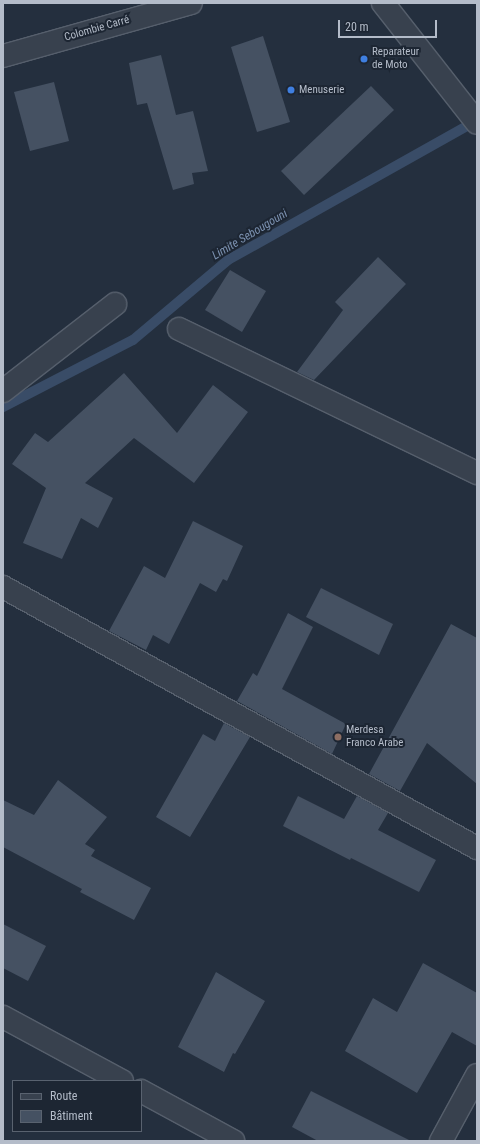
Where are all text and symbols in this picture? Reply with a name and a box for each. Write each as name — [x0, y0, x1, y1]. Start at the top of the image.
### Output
scale bar — [340, 12, 439, 38]
street label: Colombie Carré — [63, 13, 131, 45]
text: 20 m — [345, 20, 369, 34]
place label: Reparateur de Moto — [372, 46, 419, 72]
marker: Reparateur de Moto — [359, 54, 369, 64]
place label: Menuserie — [299, 83, 344, 97]
marker: Menuserie — [286, 85, 296, 95]
water label: Limite Sebougouni — [210, 207, 290, 263]
place label: Merdesa Franco Arabe — [346, 724, 403, 750]
marker: Merdesa Franco Arabe — [333, 732, 343, 742]
legend — [12, 1080, 142, 1132]
text: Route — [50, 1089, 77, 1103]
text: Bâtiment — [50, 1109, 93, 1123]

